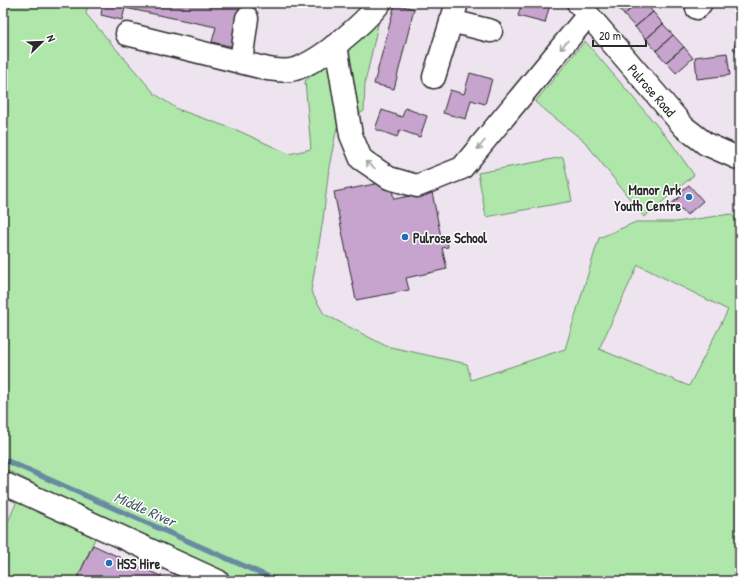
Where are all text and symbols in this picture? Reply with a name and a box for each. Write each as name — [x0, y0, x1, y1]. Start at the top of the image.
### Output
north arrow — [22, 22, 62, 62]
scale bar — [593, 22, 646, 48]
text: 20 m — [599, 27, 621, 44]
text: N — [44, 33, 59, 44]
one-way arrow — [559, 40, 568, 50]
street label: Pulrose Road — [624, 60, 681, 121]
one-way arrow — [476, 140, 485, 151]
one-way arrow — [365, 161, 376, 169]
place label: Manor Ark Youth Centre — [614, 180, 681, 215]
marker: Manor Ark Youth Centre — [684, 192, 694, 202]
place label: Pulrose School — [413, 228, 487, 247]
marker: Pulrose School — [400, 232, 410, 242]
water label: Middle River — [111, 486, 181, 533]
place label: HSS Hire — [117, 554, 161, 573]
marker: HSS Hire — [104, 558, 114, 568]

